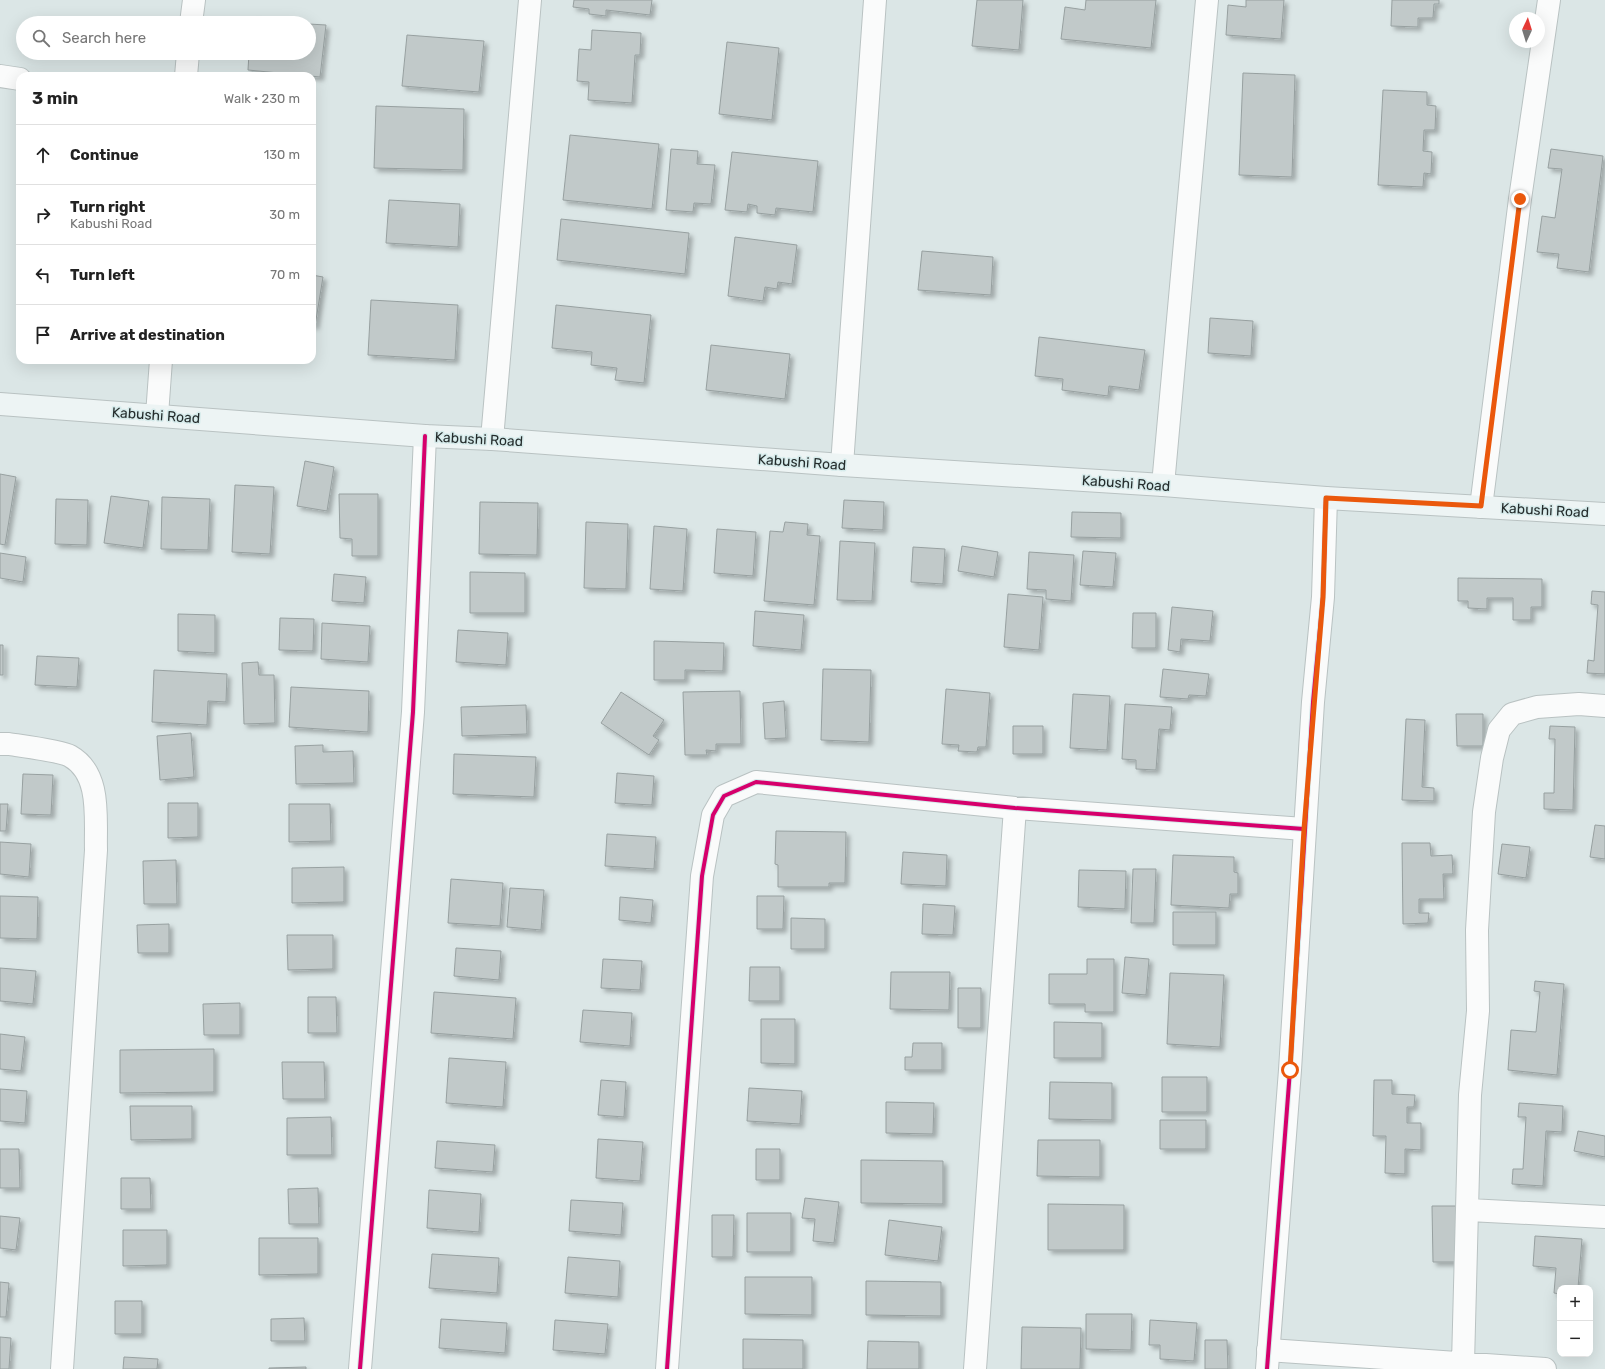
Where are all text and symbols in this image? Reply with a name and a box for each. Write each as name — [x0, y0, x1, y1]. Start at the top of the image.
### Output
north arrow — [1509, 12, 1545, 48]
search box — [16, 16, 316, 60]
icon: search — [30, 27, 52, 49]
text: Search here — [62, 29, 146, 47]
text: 3 min — [32, 88, 78, 108]
text: Walk · 230 m — [224, 91, 300, 106]
icon: ahead — [32, 144, 54, 166]
text: Continue — [70, 146, 139, 164]
text: 130 m — [264, 147, 300, 162]
route end — [1511, 190, 1529, 208]
text: Turn right — [70, 198, 145, 216]
icon: right — [32, 204, 54, 226]
text: 30 m — [269, 207, 300, 222]
text: Kabushi Road — [70, 216, 152, 231]
icon: left — [32, 264, 54, 286]
text: Turn left — [70, 266, 135, 284]
text: 70 m — [270, 267, 300, 282]
icon: arrive — [32, 324, 54, 346]
text: Arrive at destination — [70, 326, 225, 344]
street label: Kabushi Road — [111, 404, 201, 427]
street label: Kabushi Road — [434, 429, 524, 450]
street label: Kabushi Road — [757, 451, 847, 474]
street label: Kabushi Road — [1081, 472, 1171, 495]
street label: Kabushi Road — [1500, 500, 1590, 521]
route start — [1281, 1061, 1299, 1079]
map controls — [1557, 1285, 1593, 1357]
button: + — [1557, 1285, 1593, 1321]
button: − — [1557, 1321, 1593, 1357]

